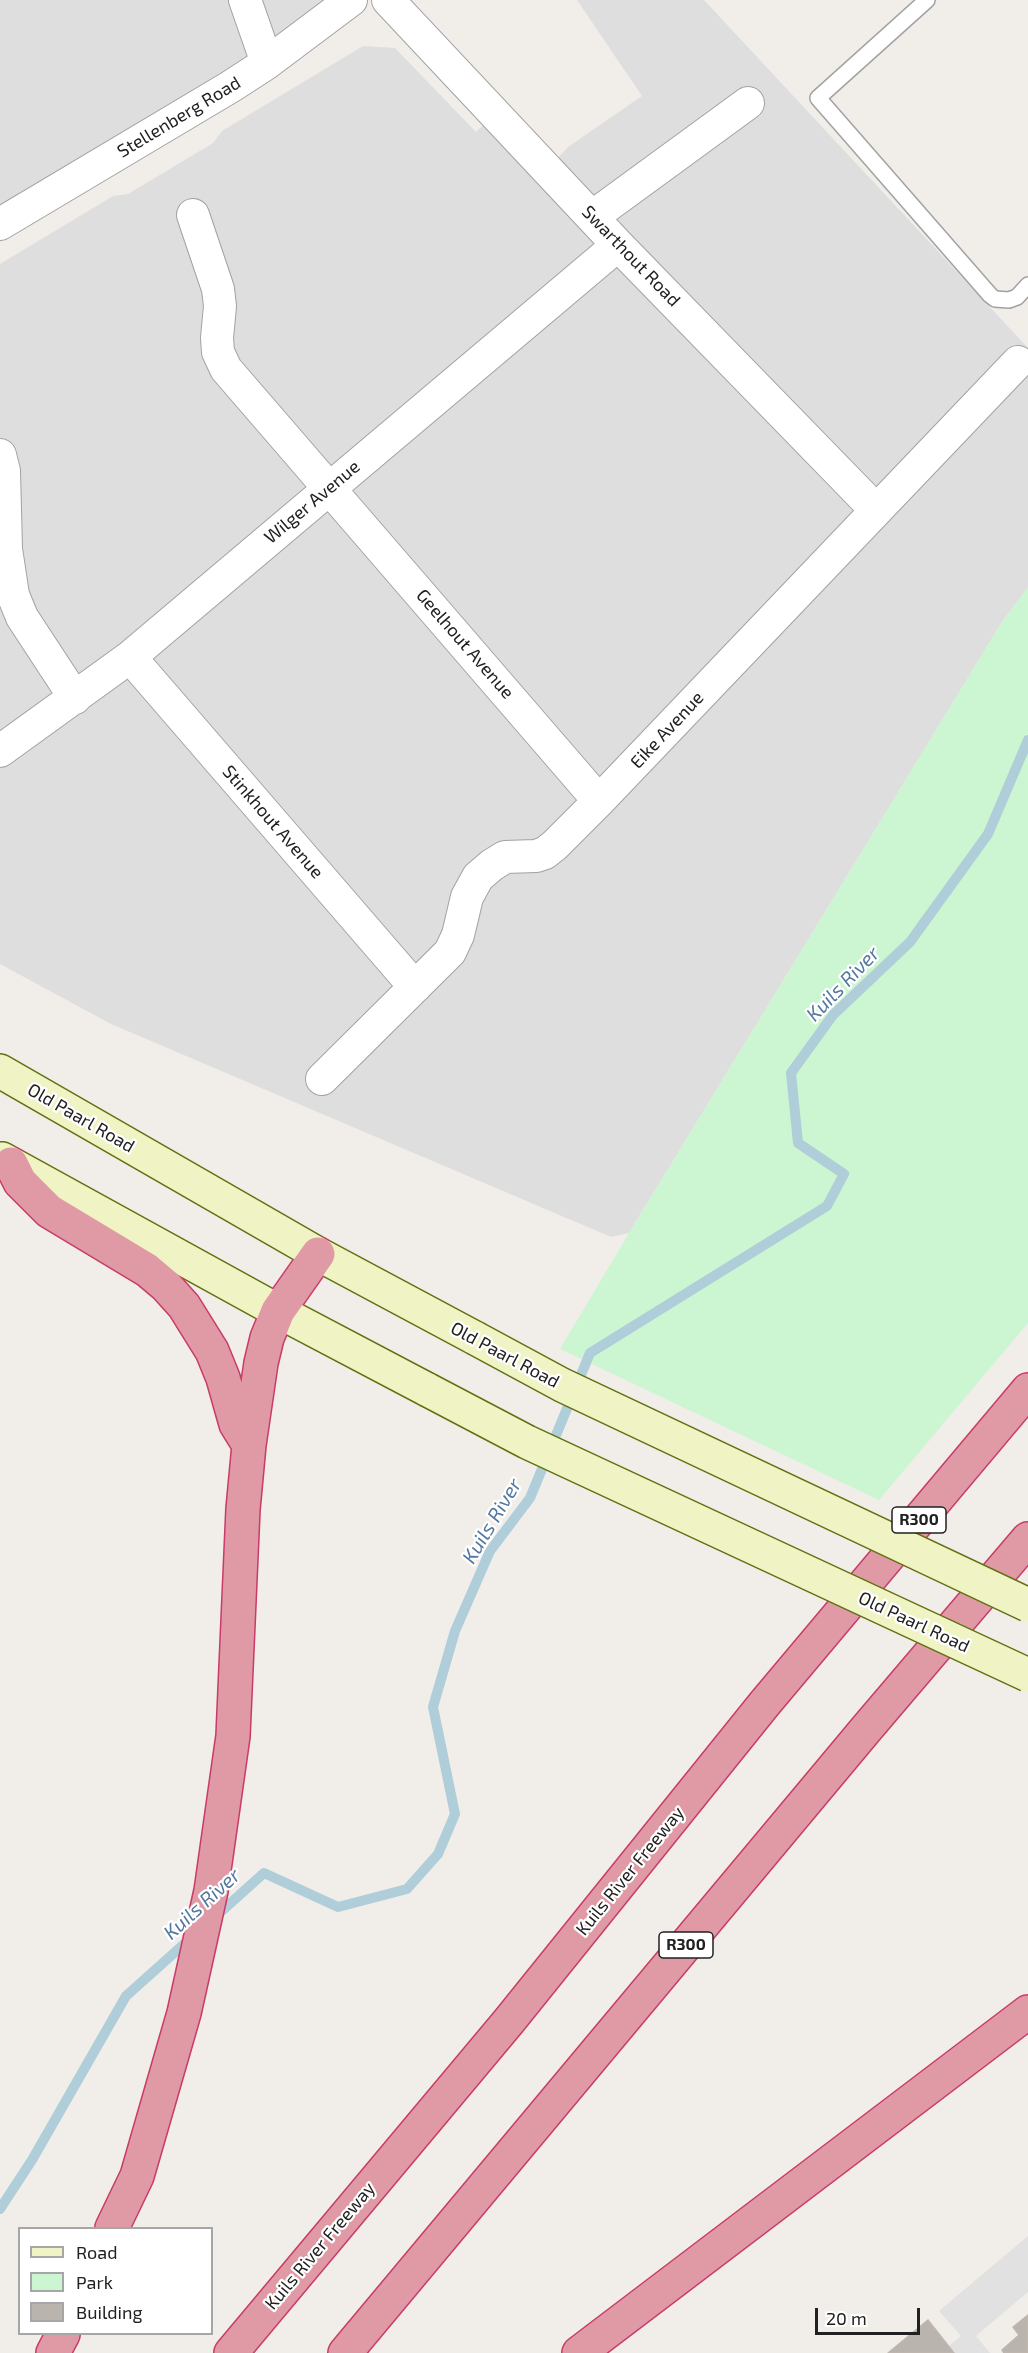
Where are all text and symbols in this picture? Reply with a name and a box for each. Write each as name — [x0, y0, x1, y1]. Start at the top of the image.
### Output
street label: Stellenberg Road — [113, 72, 245, 162]
street label: Swarthout Road — [577, 201, 685, 311]
street label: Wilger Avenue — [260, 456, 364, 548]
street label: Geelhout Avenue — [412, 585, 518, 703]
street label: Eike Avenue — [626, 687, 708, 773]
street label: Stinkhout Avenue — [218, 761, 328, 883]
water label: Kuils River — [801, 941, 885, 1027]
street label: Old Paarl Road — [24, 1079, 138, 1157]
street label: Old Paarl Road — [447, 1317, 563, 1393]
water label: Kuils River — [457, 1474, 527, 1568]
road number: R300 — [892, 1507, 946, 1533]
street label: Old Paarl Road — [855, 1587, 973, 1657]
street label: Kuils River Freeway — [571, 1802, 689, 1940]
water label: Kuils River — [159, 1863, 245, 1945]
road number: R300 — [659, 1932, 713, 1958]
street label: Kuils River Freeway — [260, 2178, 380, 2314]
legend — [18, 2227, 213, 2335]
text: Road — [76, 2241, 117, 2263]
text: Park — [76, 2271, 113, 2293]
scale bar — [818, 2296, 923, 2334]
text: Building — [76, 2301, 143, 2323]
text: 20 m — [826, 2307, 867, 2329]

